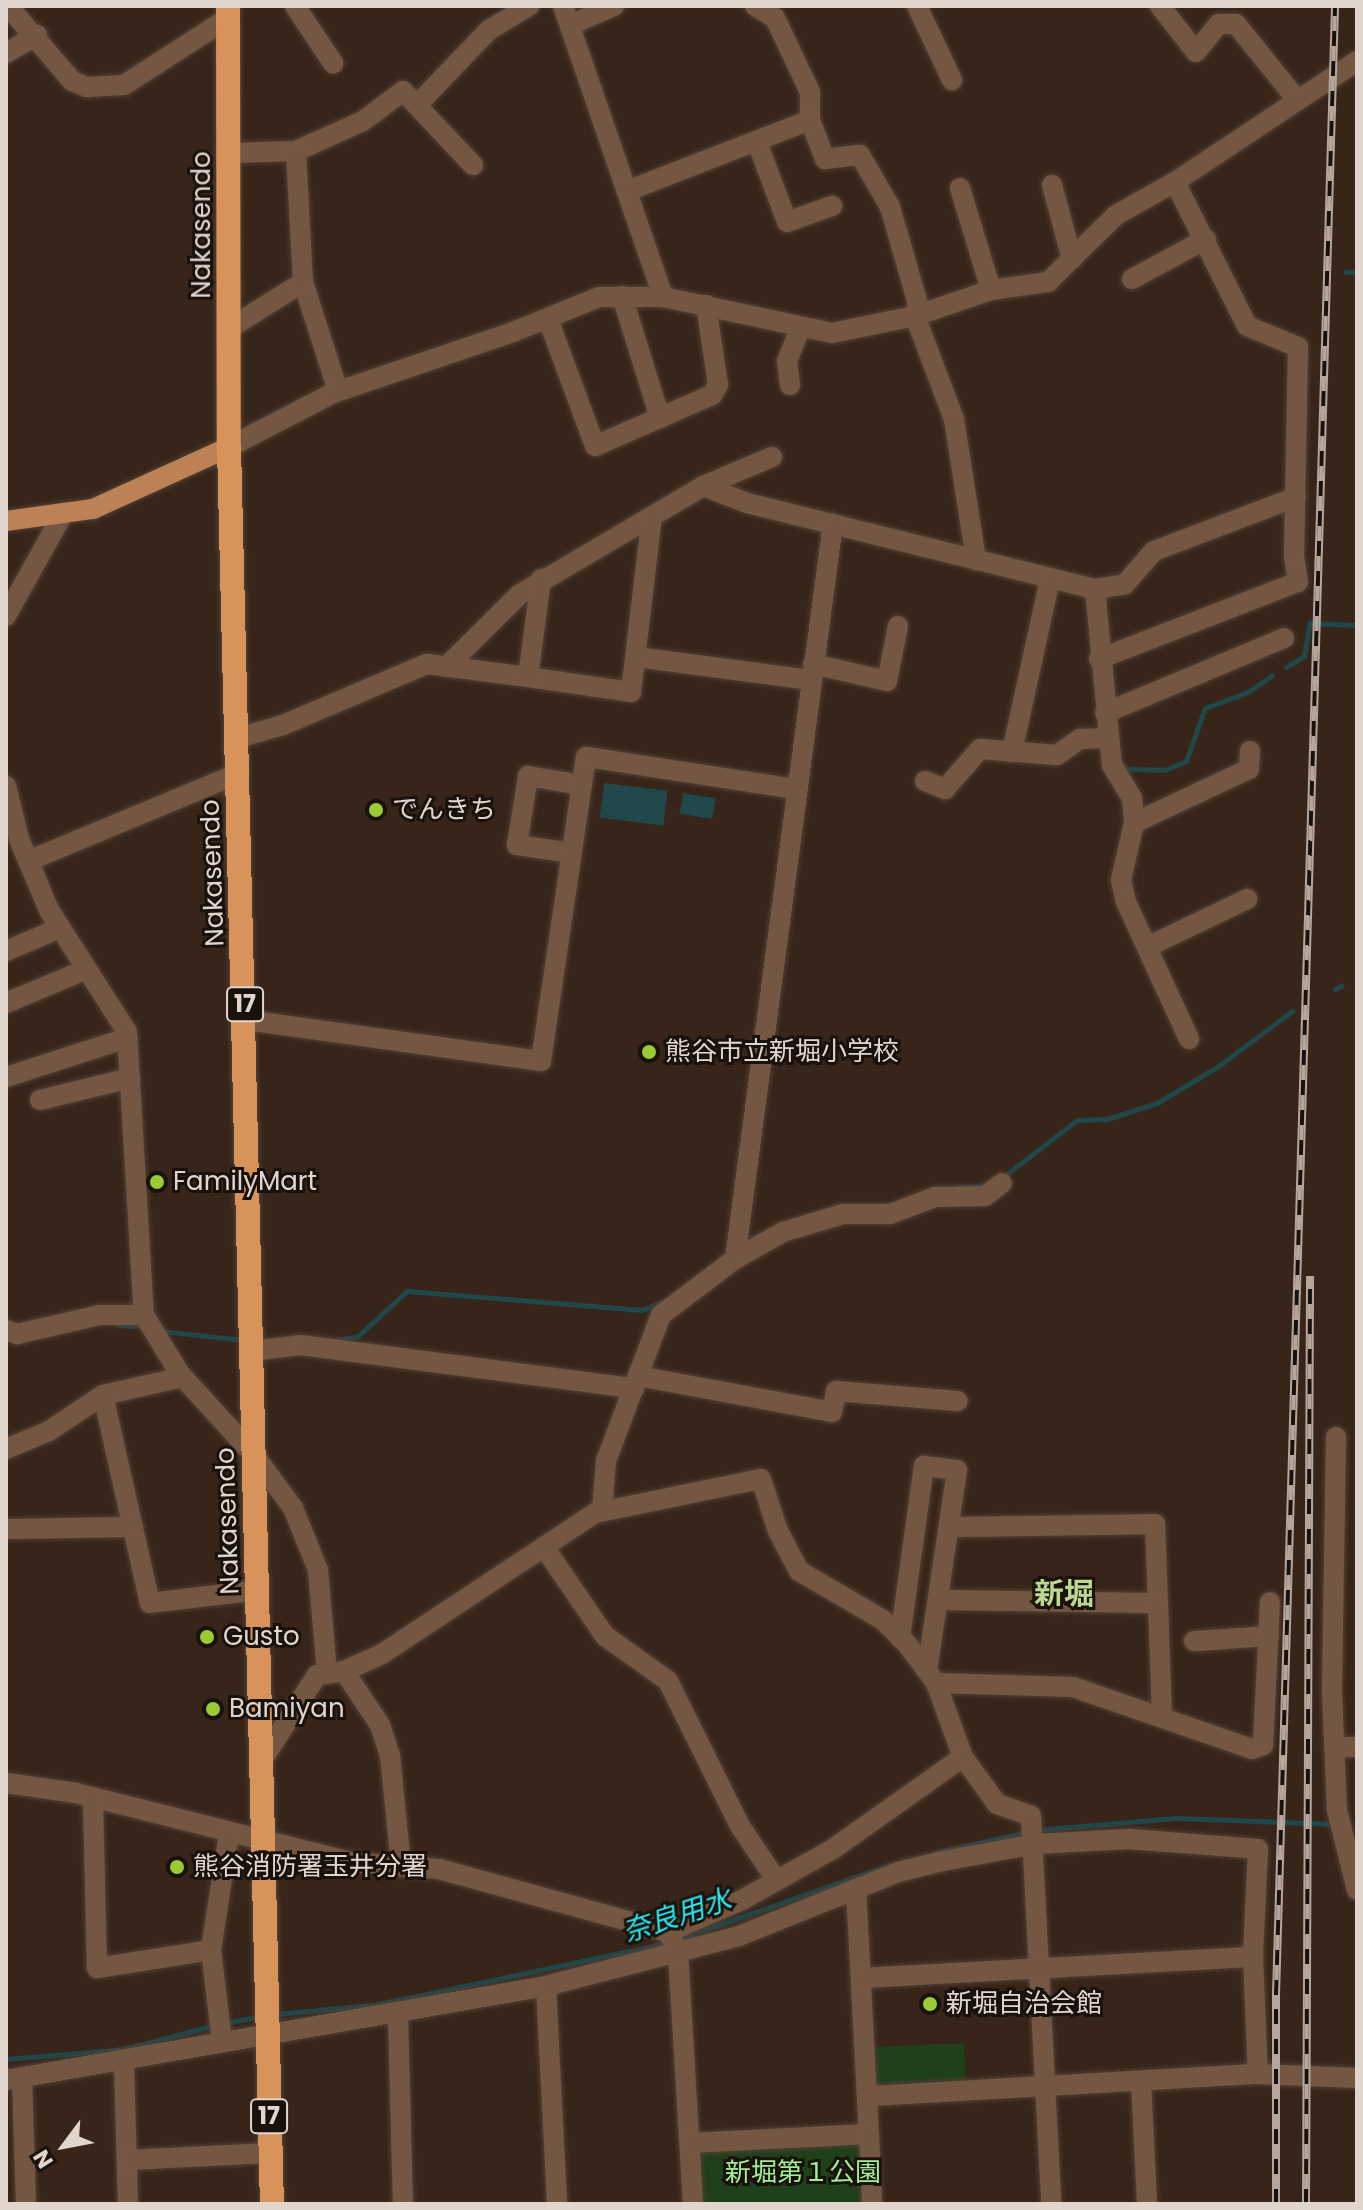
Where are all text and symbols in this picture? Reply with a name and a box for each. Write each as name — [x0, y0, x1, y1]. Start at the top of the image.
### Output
street label: Nakasendo — [186, 151, 218, 299]
place label: でんきち — [392, 794, 496, 826]
street label: Nakasendo — [195, 799, 231, 947]
marker: でんきち — [367, 801, 385, 819]
road number: 17 — [225, 984, 265, 1024]
place label: 熊谷市立新堀小学校 — [665, 1036, 899, 1068]
marker: 熊谷市立新堀小学校 — [640, 1043, 658, 1061]
place label: FamilyMart — [173, 1166, 317, 1198]
marker: FamilyMart — [148, 1173, 166, 1191]
street label: Nakasendo — [210, 1447, 246, 1595]
district label: 新堀 — [1034, 1576, 1094, 1612]
place label: Gusto — [223, 1621, 300, 1653]
marker: Gusto — [198, 1628, 216, 1646]
place label: Bamiyan — [229, 1693, 345, 1725]
marker: Bamiyan — [204, 1700, 222, 1718]
place label: 熊谷消防署玉井分署 — [193, 1851, 427, 1883]
marker: 熊谷消防署玉井分署 — [168, 1858, 186, 1876]
water label: 奈良用水 — [619, 1883, 735, 1949]
place label: 新堀自治会館 — [946, 1988, 1102, 2020]
marker: 新堀自治会館 — [921, 1995, 939, 2013]
road number: 17 — [249, 2096, 289, 2136]
north arrow — [24, 2106, 104, 2186]
text: N — [26, 2144, 61, 2174]
park label: 新堀第１公園 — [725, 2157, 881, 2189]

